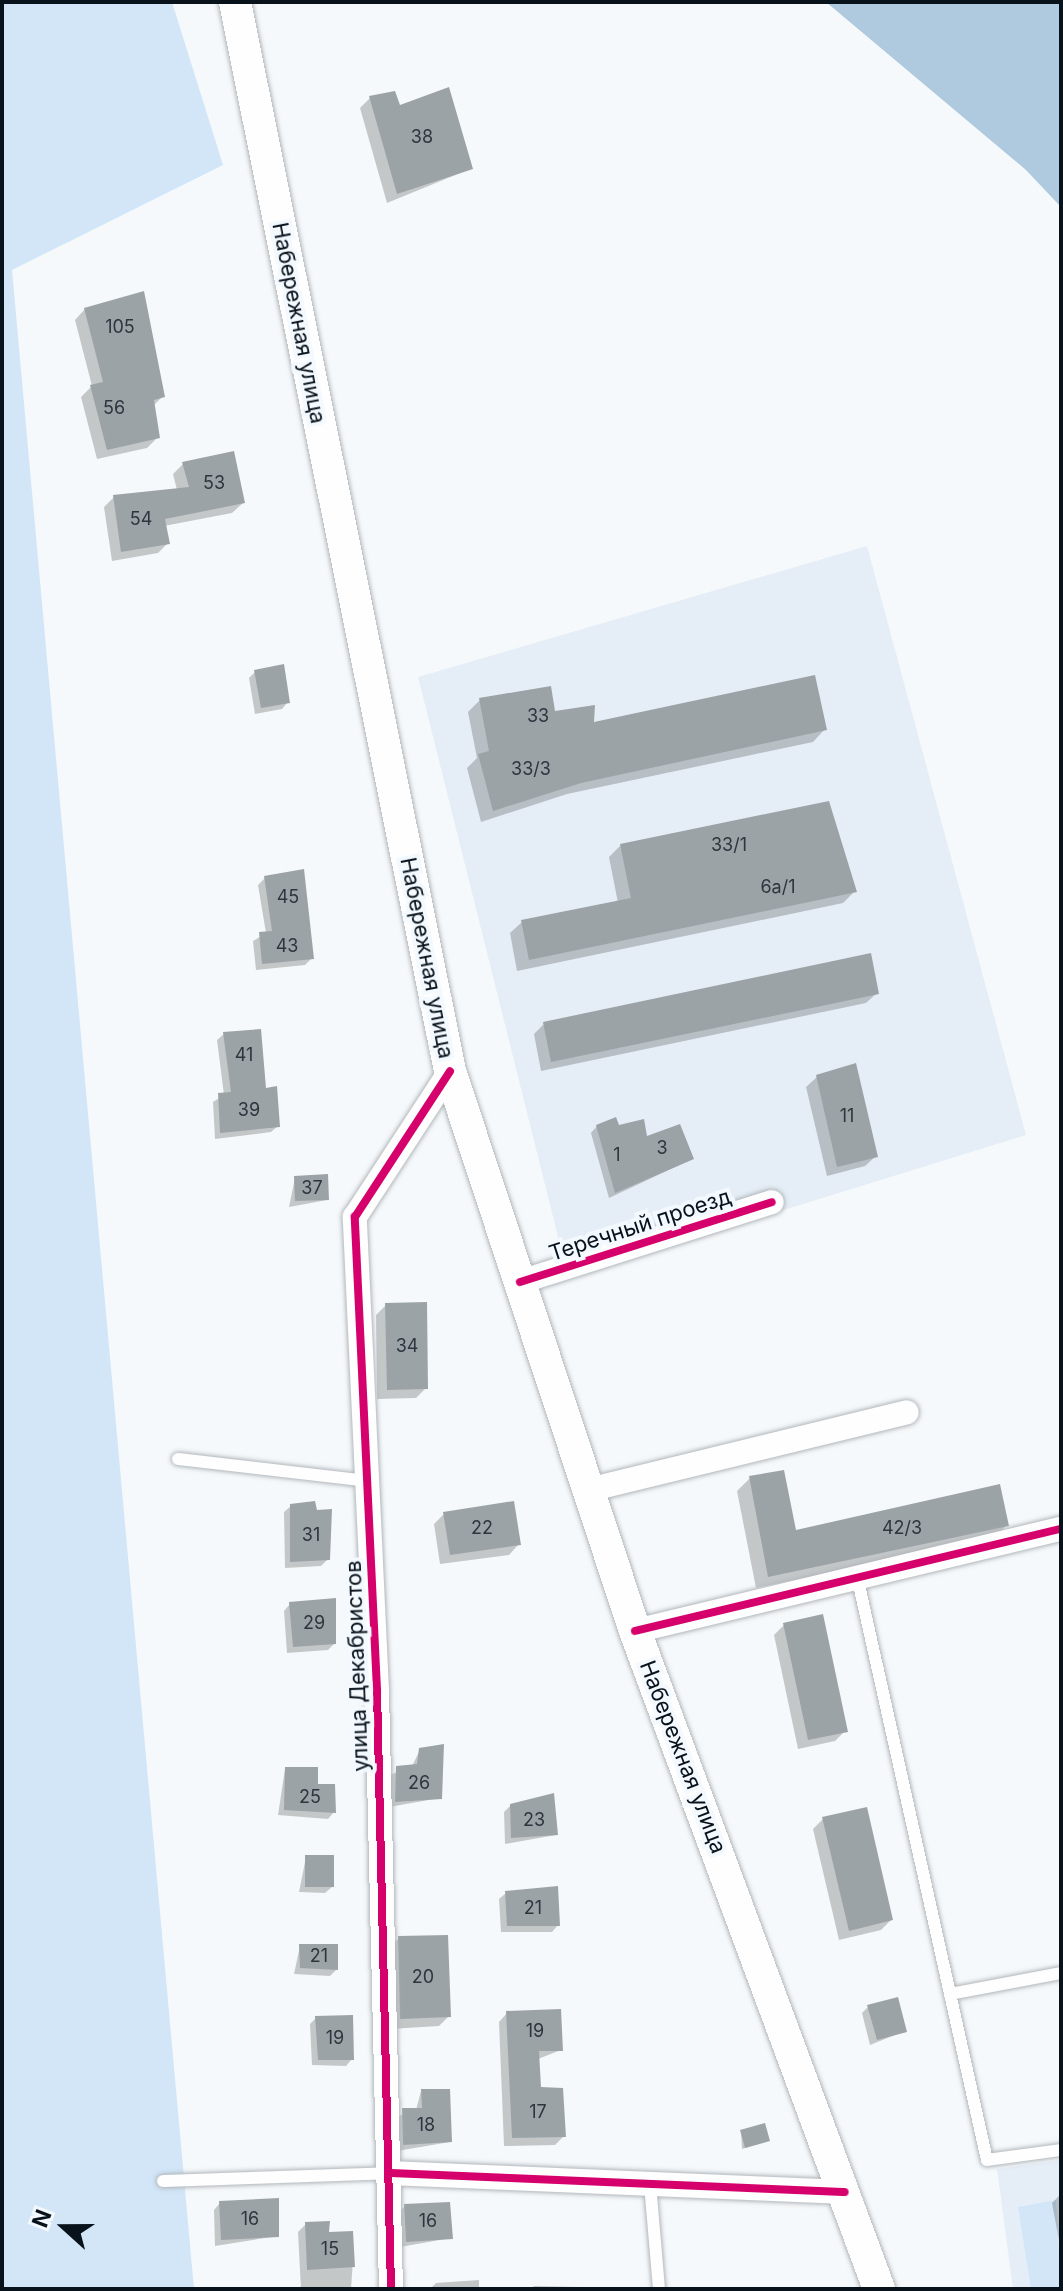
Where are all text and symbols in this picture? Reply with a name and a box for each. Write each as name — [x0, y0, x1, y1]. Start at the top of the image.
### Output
house number: 38 — [411, 126, 433, 148]
street label: Набережная улица — [267, 220, 331, 426]
house number: 105 — [105, 316, 135, 338]
house number: 56 — [103, 397, 125, 419]
house number: 53 — [203, 472, 225, 494]
house number: 54 — [130, 508, 152, 530]
house number: 33 — [527, 705, 549, 727]
house number: 33/3 — [511, 758, 551, 780]
house number: 33/1 — [711, 834, 747, 856]
street label: Набережная улица — [395, 855, 459, 1061]
house number: 6а/1 — [760, 876, 796, 898]
house number: 45 — [277, 886, 299, 908]
house number: 43 — [276, 935, 298, 957]
house number: 41 — [235, 1044, 253, 1066]
house number: 39 — [238, 1099, 260, 1121]
house number: 11 — [840, 1105, 854, 1127]
house number: 3 — [656, 1137, 668, 1159]
house number: 1 — [613, 1144, 621, 1166]
house number: 37 — [301, 1177, 323, 1199]
street label: Теречный проезд — [546, 1183, 734, 1267]
house number: 34 — [396, 1335, 418, 1357]
house number: 22 — [471, 1517, 493, 1539]
house number: 42/3 — [882, 1517, 922, 1539]
house number: 31 — [302, 1524, 320, 1546]
street label: улица Декабристов — [340, 1560, 374, 1772]
house number: 29 — [303, 1612, 325, 1634]
street label: Набережная улица — [634, 1657, 732, 1857]
house number: 26 — [408, 1772, 430, 1794]
house number: 25 — [299, 1786, 321, 1808]
house number: 23 — [523, 1809, 545, 1831]
house number: 21 — [524, 1897, 542, 1919]
house number: 21 — [310, 1945, 328, 1967]
house number: 20 — [412, 1966, 434, 1988]
house number: 19 — [526, 2020, 544, 2042]
house number: 19 — [326, 2027, 344, 2049]
house number: 17 — [529, 2101, 547, 2123]
house number: 18 — [417, 2114, 435, 2136]
north arrow — [24, 2187, 104, 2267]
text: N — [26, 2206, 57, 2231]
house number: 16 — [241, 2208, 259, 2230]
house number: 16 — [419, 2210, 437, 2232]
house number: 15 — [321, 2238, 339, 2260]

